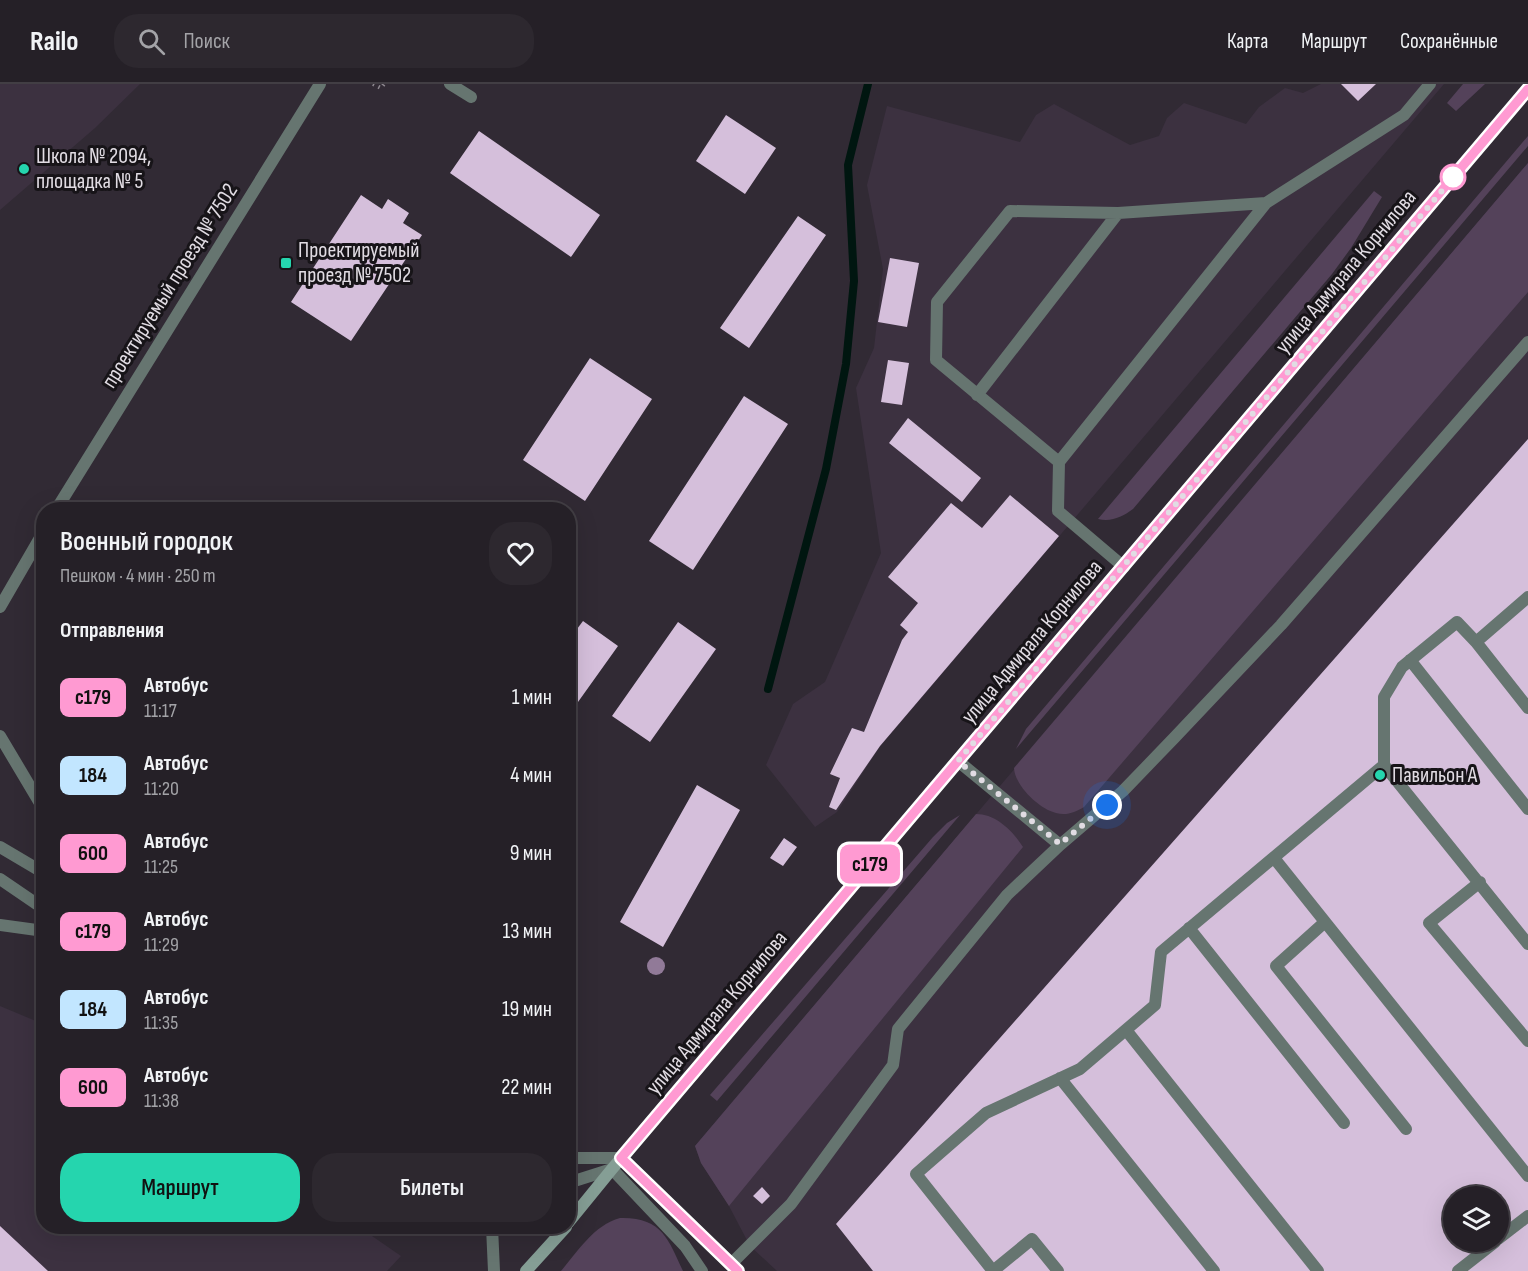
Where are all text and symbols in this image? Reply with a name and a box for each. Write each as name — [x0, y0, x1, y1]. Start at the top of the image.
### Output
search box — [114, 14, 534, 68]
text: Railo — [30, 25, 78, 58]
icon: search — [135, 25, 168, 58]
text: Поиск — [183, 28, 230, 55]
text: Карта — [1227, 29, 1268, 54]
text: Маршрут — [1301, 29, 1367, 54]
text: Сохранённые — [1400, 29, 1498, 54]
place label: Школа № 2094, площадка № 5 — [36, 143, 151, 195]
marker: Школа № 2094, площадка № 5 — [17, 162, 31, 176]
unlabelled marker — [1440, 164, 1466, 190]
street label: проектируемый проезд № 7502 — [96, 179, 244, 393]
street label: улица Адмирала Корнилова — [1270, 185, 1422, 359]
place label: Проектируемый проезд № 7502 — [298, 237, 419, 289]
marker: Проектируемый проезд № 7502 — [279, 256, 293, 270]
button: heart — [489, 522, 552, 585]
text: Военный городок — [60, 525, 233, 558]
street label: улица Адмирала Корнилова — [956, 555, 1108, 729]
text: Пешком · 4 мин · 250 m — [60, 564, 216, 588]
text: Отправления — [60, 617, 164, 644]
text: Автобус — [144, 672, 209, 699]
text: 1 мин — [512, 684, 552, 711]
text: с179 — [75, 685, 111, 710]
text: 11:17 — [144, 699, 177, 723]
text: Автобус — [144, 750, 209, 777]
text: 4 мин — [510, 762, 552, 789]
place label: Павильон А — [1392, 762, 1478, 789]
text: 184 — [79, 763, 107, 788]
marker: Павильон А — [1373, 768, 1387, 782]
text: 11:20 — [144, 777, 179, 801]
your location — [1092, 790, 1122, 820]
text: Автобус — [144, 828, 209, 855]
text: 9 мин — [510, 840, 552, 867]
text: 600 — [78, 841, 108, 866]
line badge: с179 — [828, 844, 912, 884]
text: с179 — [852, 852, 888, 877]
text: 11:25 — [144, 855, 178, 879]
text: Автобус — [144, 906, 209, 933]
text: 13 мин — [502, 918, 552, 945]
text: с179 — [75, 919, 111, 944]
street label: улица Адмирала Корнилова — [641, 926, 793, 1100]
text: 11:29 — [144, 933, 179, 957]
text: Автобус — [144, 984, 209, 1011]
text: 19 мин — [502, 996, 552, 1023]
text: 184 — [79, 997, 107, 1022]
text: 11:35 — [144, 1011, 178, 1035]
text: Автобус — [144, 1062, 209, 1089]
text: 22 мин — [501, 1074, 552, 1101]
text: 600 — [78, 1075, 108, 1100]
text: 11:38 — [144, 1089, 179, 1113]
button: Маршрут — [60, 1153, 300, 1222]
button: Билеты — [312, 1153, 552, 1222]
map controls — [1443, 1186, 1509, 1252]
button: layers — [1443, 1186, 1509, 1252]

